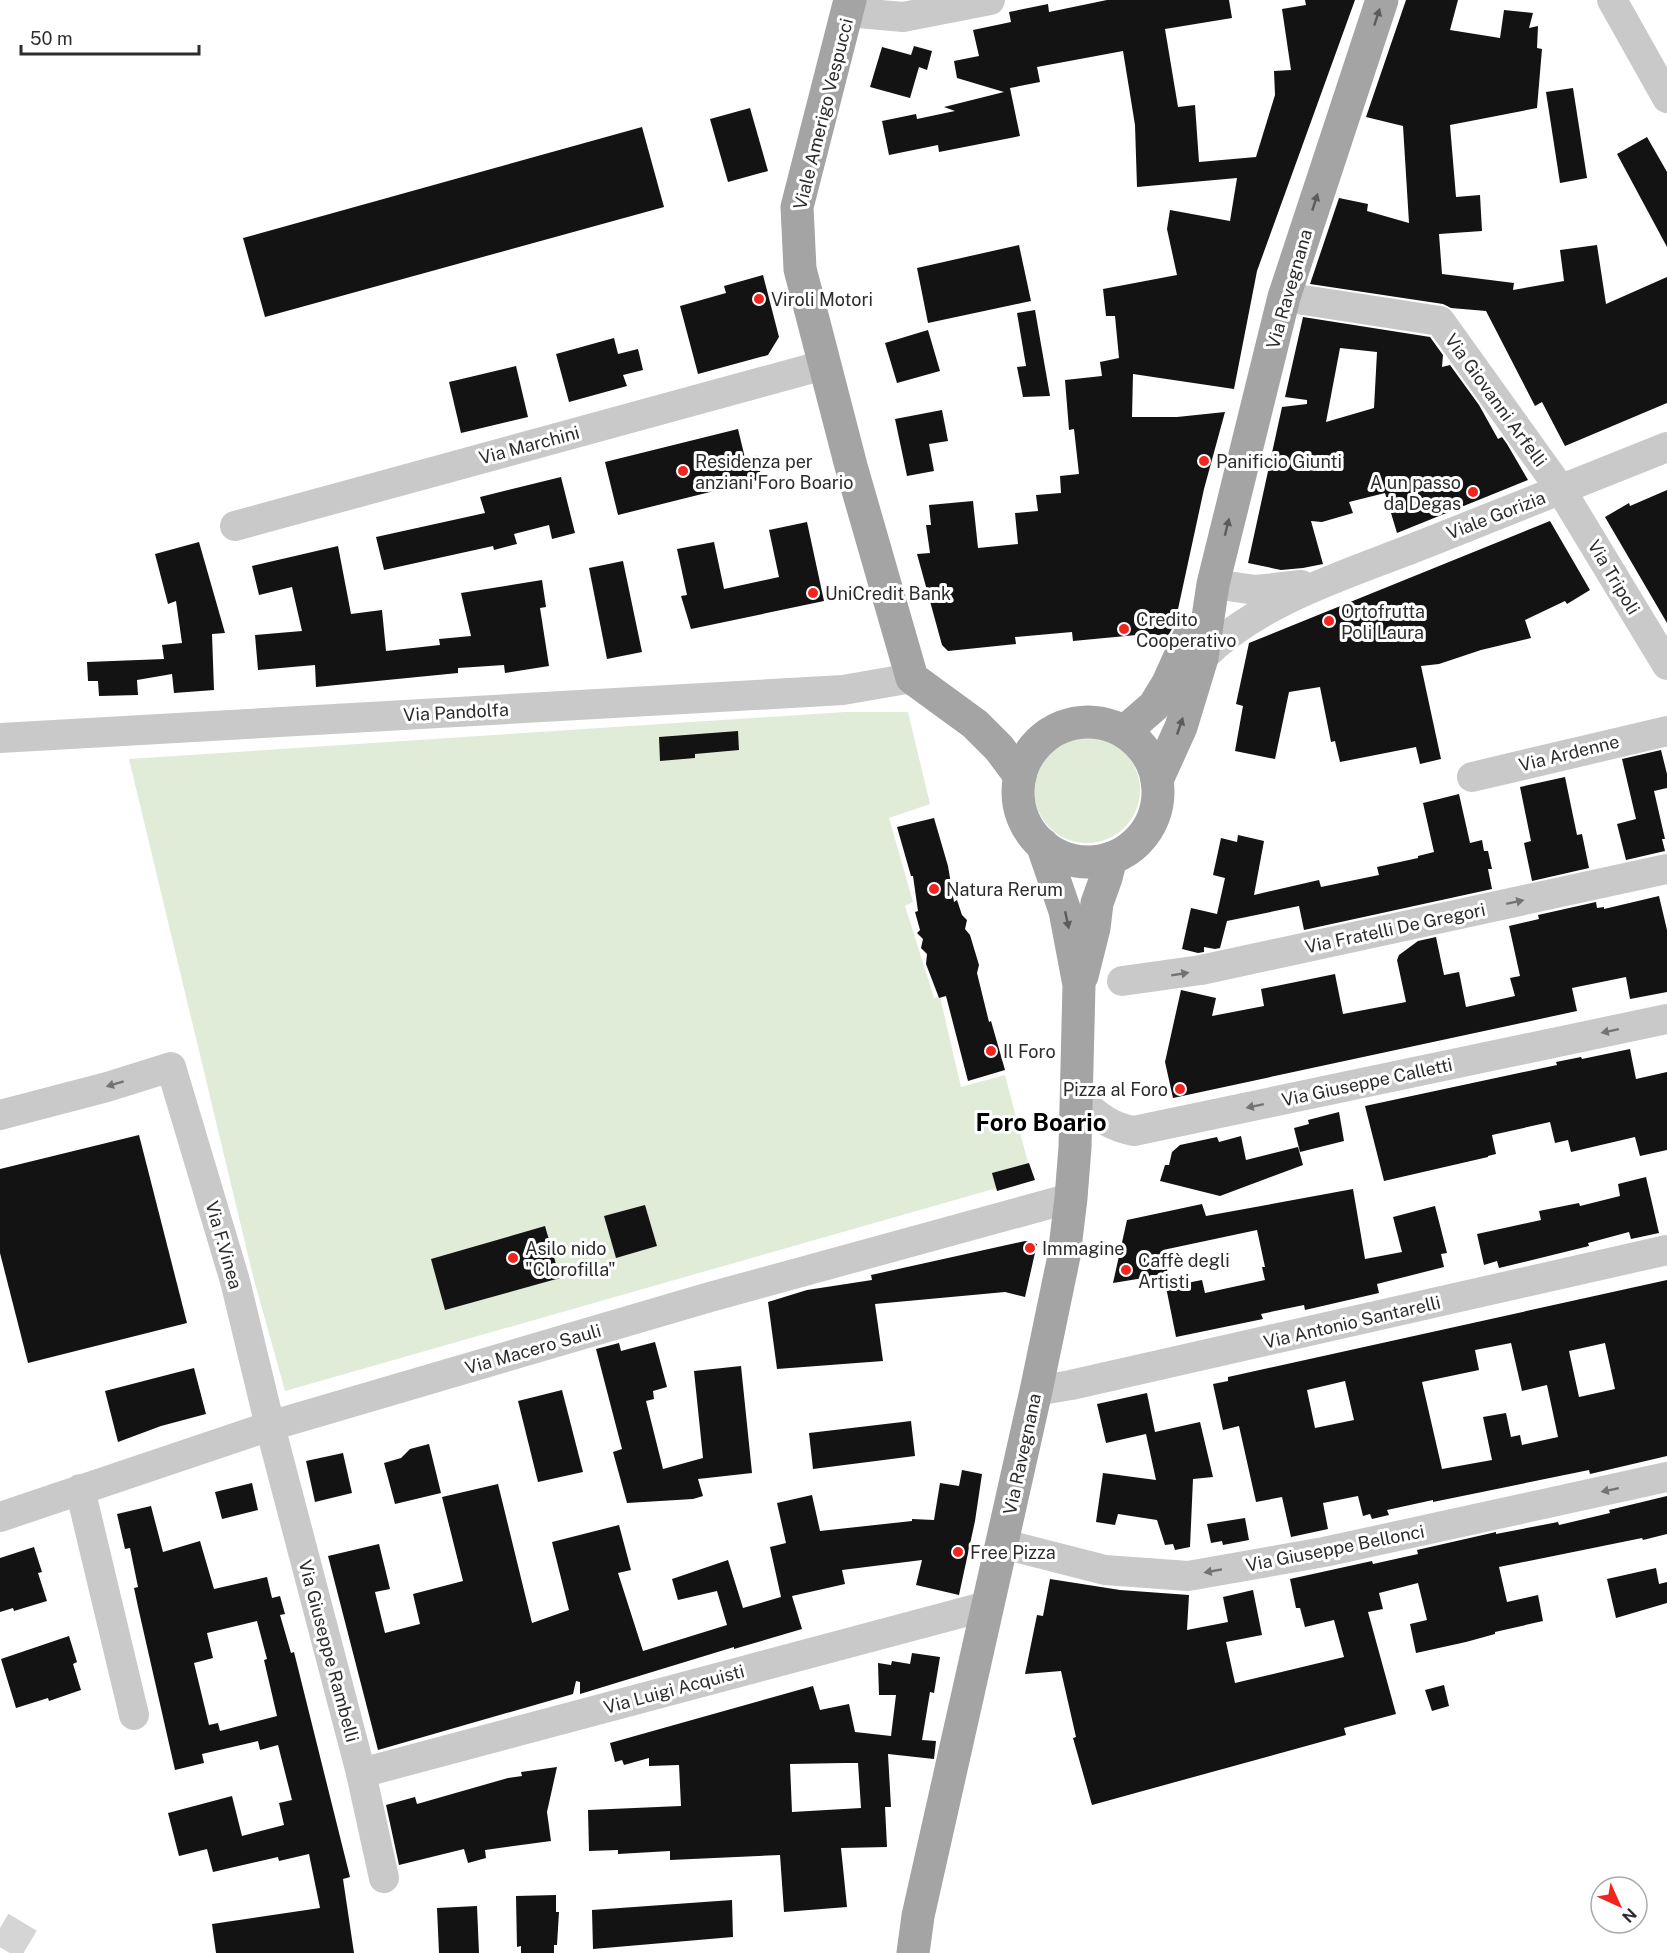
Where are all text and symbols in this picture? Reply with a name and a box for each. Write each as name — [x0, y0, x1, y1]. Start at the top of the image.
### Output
one-way arrow — [1372, 8, 1382, 26]
street label: Viale Amerigo Vespucci — [789, 16, 857, 212]
scale bar — [21, 18, 200, 56]
text: 50 m — [30, 28, 73, 49]
one-way arrow — [1311, 193, 1321, 211]
street label: Via Ravegnana — [1262, 227, 1316, 351]
place label: Viroli Motori — [771, 289, 873, 310]
marker: Viroli Motori — [752, 292, 766, 306]
street label: Via Giovanni Arfelli — [1441, 329, 1551, 471]
street label: Via Marchini — [476, 422, 582, 468]
place label: Residenza per anziani Foro Boario — [695, 451, 853, 493]
place label: Panificio Giunti — [1216, 451, 1342, 472]
marker: Panificio Giunti — [1197, 454, 1211, 468]
marker: Residenza per anziani Foro Boario — [676, 464, 690, 478]
place label: A un passo da Degas — [1370, 472, 1461, 514]
marker: A un passo da Degas — [1466, 485, 1480, 499]
street label: Viale Gorizia — [1444, 487, 1548, 543]
one-way arrow — [1222, 518, 1232, 536]
street label: Via Tripoli — [1584, 536, 1644, 618]
place label: UniCredit Bank — [825, 583, 951, 604]
marker: UniCredit Bank — [806, 586, 820, 600]
place label: Ortofrutta Poli Laura — [1341, 601, 1425, 643]
place label: Credito Cooperativo — [1136, 609, 1236, 651]
marker: Ortofrutta Poli Laura — [1322, 614, 1336, 628]
marker: Credito Cooperativo — [1117, 622, 1131, 636]
street label: Via Pandolfa — [403, 699, 509, 725]
one-way arrow — [1176, 717, 1186, 735]
street label: Via Ardenne — [1517, 730, 1621, 776]
place label: Natura Rerum — [946, 879, 1063, 900]
marker: Natura Rerum — [927, 882, 941, 896]
one-way arrow — [1506, 897, 1525, 906]
street label: Via Fratelli De Gregori — [1303, 899, 1487, 957]
one-way arrow — [1062, 911, 1072, 929]
one-way arrow — [1171, 969, 1190, 978]
one-way arrow — [1600, 1027, 1619, 1036]
place label: Il Foro — [1003, 1041, 1056, 1062]
marker: Il Foro — [984, 1044, 998, 1058]
street label: Via Giuseppe Calletti — [1280, 1054, 1454, 1110]
place label: Pizza al Foro — [1063, 1079, 1168, 1100]
one-way arrow — [106, 1080, 124, 1089]
marker: Pizza al Foro — [1173, 1082, 1187, 1096]
one-way arrow — [1245, 1101, 1264, 1111]
district label: Foro Boario — [975, 1108, 1107, 1136]
street label: Via F.Vinea — [201, 1198, 247, 1292]
place label: Asilo nido "Clorofilla" — [525, 1238, 616, 1280]
place label: Immagine — [1042, 1238, 1125, 1259]
marker: Immagine — [1023, 1241, 1037, 1255]
place label: Caffè degli Artisti — [1138, 1250, 1230, 1292]
marker: Asilo nido "Clorofilla" — [506, 1251, 520, 1265]
marker: Caffè degli Artisti — [1119, 1263, 1133, 1277]
street label: Via Antonio Santarelli — [1262, 1291, 1442, 1353]
street label: Via Macero Sauli — [463, 1320, 603, 1378]
street label: Via Ravegnana — [999, 1391, 1045, 1517]
one-way arrow — [1600, 1486, 1619, 1495]
street label: Via Giuseppe Bellonci — [1244, 1520, 1426, 1576]
place label: Free Pizza — [970, 1542, 1056, 1563]
marker: Free Pizza — [951, 1545, 965, 1559]
street label: Via Giuseppe Rambelli — [295, 1558, 363, 1744]
one-way arrow — [1204, 1567, 1223, 1576]
street label: Via Luigi Acquisti — [601, 1660, 747, 1718]
north arrow — [1589, 1875, 1649, 1935]
text: N — [1618, 1904, 1640, 1926]

